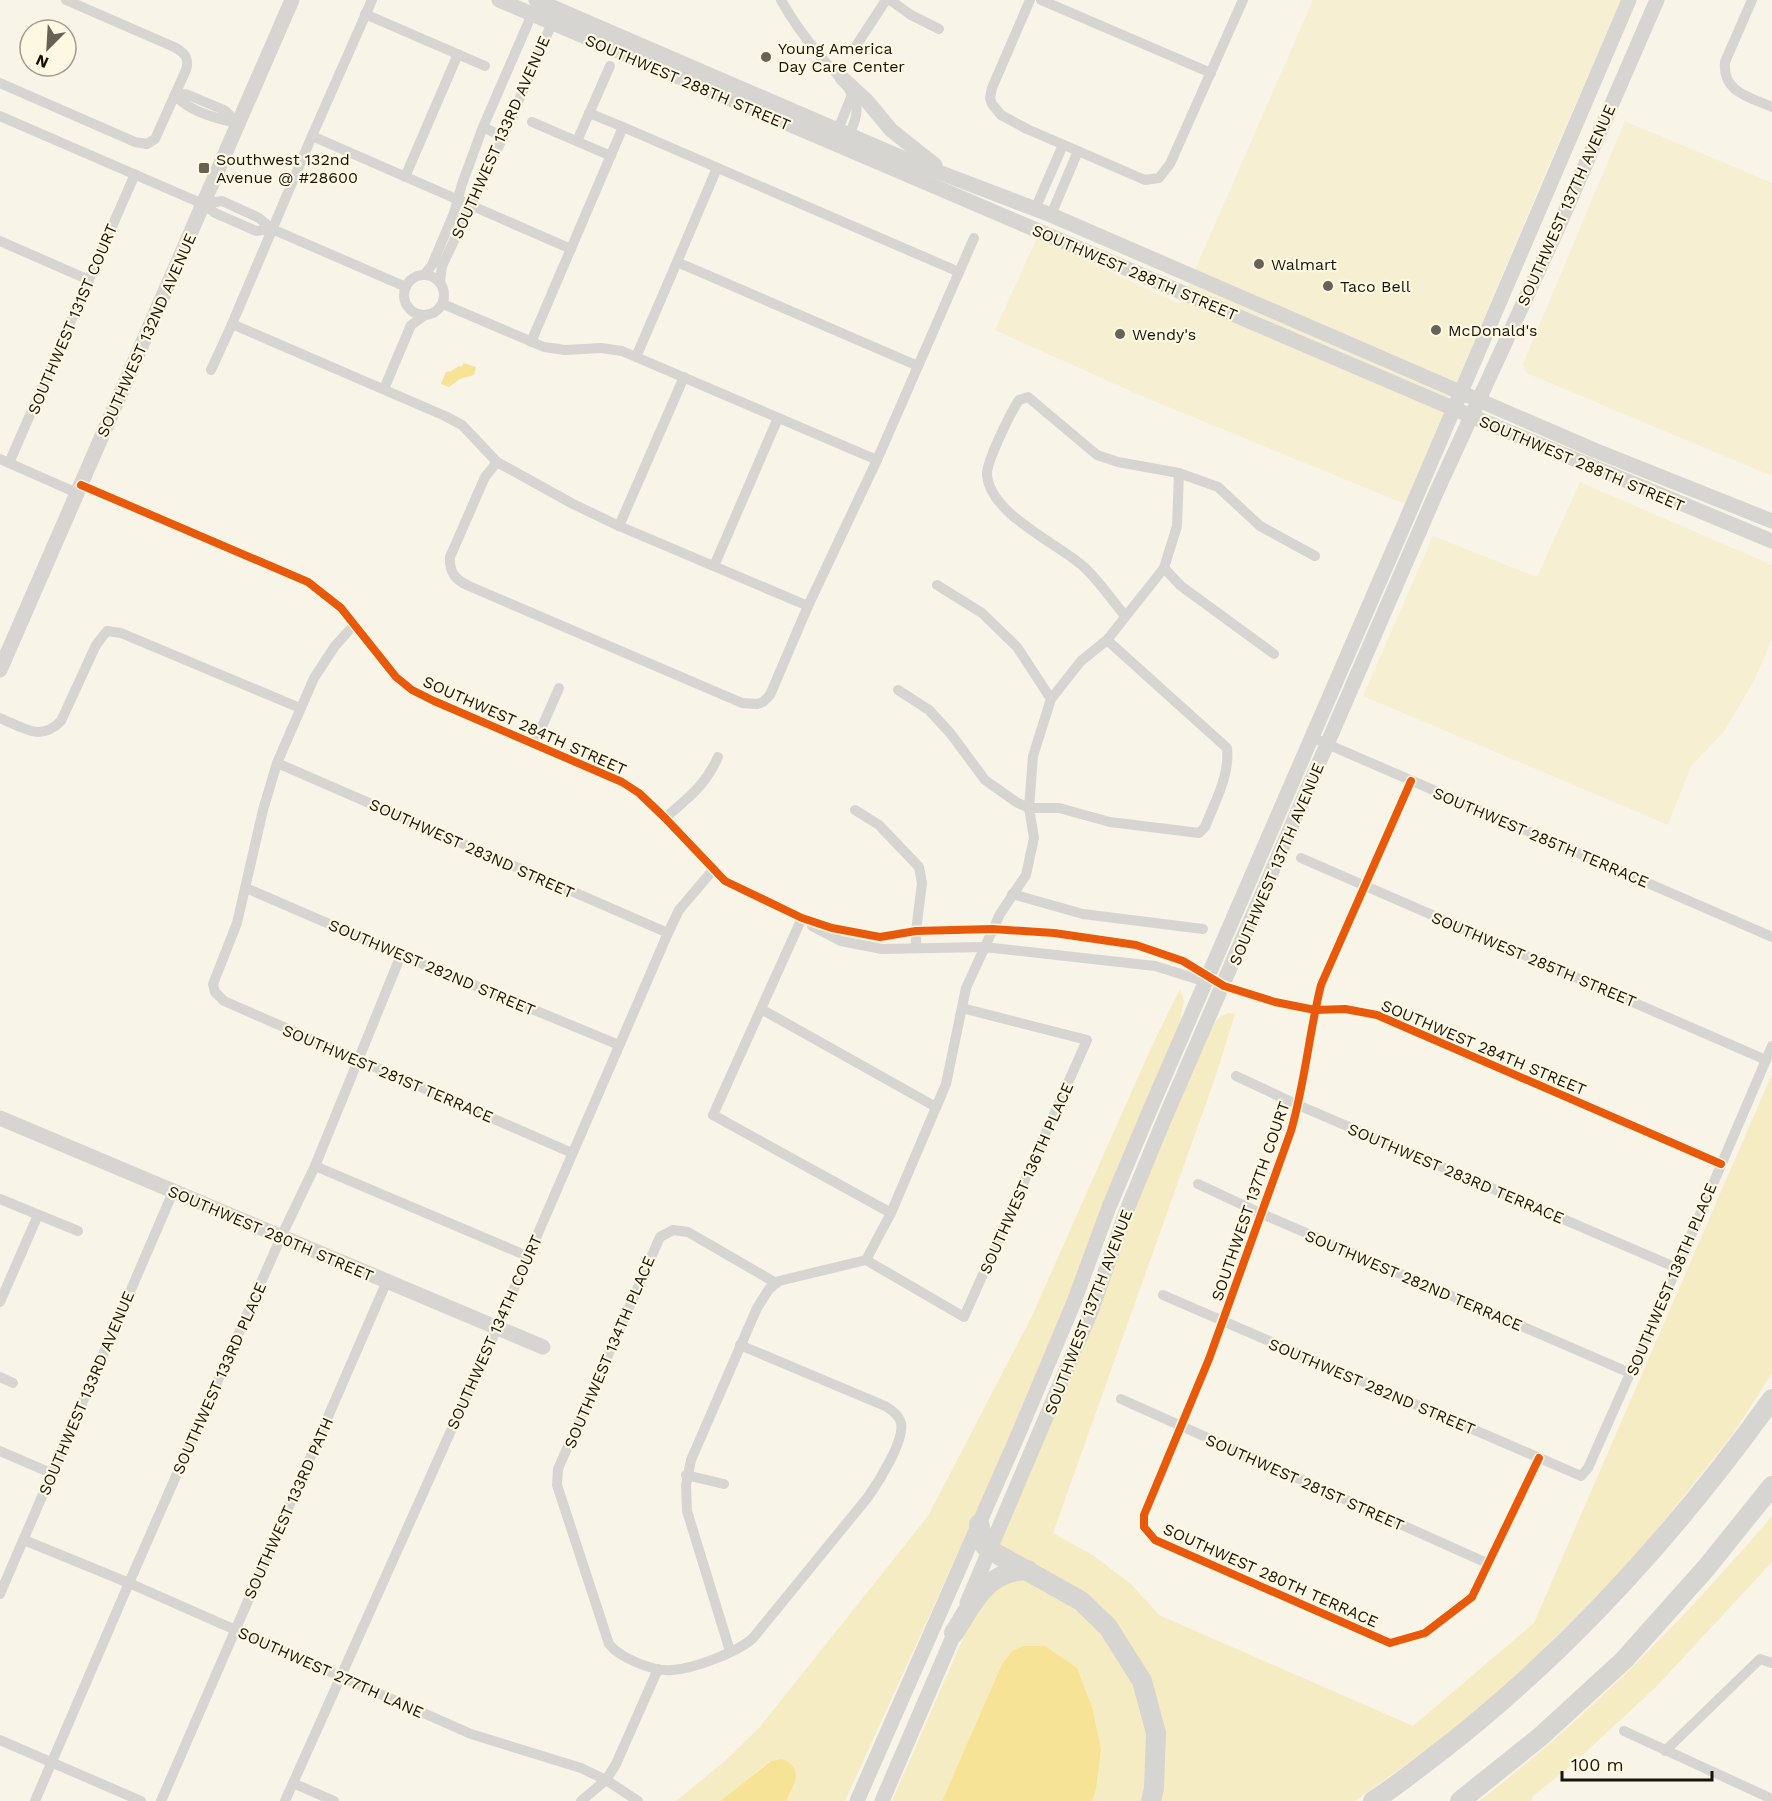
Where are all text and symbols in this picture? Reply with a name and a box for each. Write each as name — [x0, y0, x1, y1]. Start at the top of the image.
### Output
north arrow — [18, 18, 78, 78]
street label: SOUTHWEST 288TH STREET — [582, 31, 794, 135]
street label: SOUTHWEST 133RD AVENUE — [447, 33, 554, 242]
place label: Young America Day Care Center — [778, 39, 905, 76]
text: N — [33, 50, 51, 72]
marker: Young America Day Care Center — [759, 50, 773, 64]
street label: SOUTHWEST 137TH AVENUE — [1513, 102, 1620, 309]
place label: Southwest 132nd Avenue @ #28600 — [216, 150, 358, 187]
marker: Southwest 132nd Avenue @ #28600 — [197, 161, 211, 175]
street label: SOUTHWEST 131ST COURT — [24, 221, 121, 417]
street label: SOUTHWEST 288TH STREET — [1029, 221, 1241, 325]
street label: SOUTHWEST 132ND AVENUE — [93, 230, 200, 440]
place label: Walmart — [1271, 255, 1337, 274]
marker: Walmart — [1252, 257, 1266, 271]
place label: Taco Bell — [1340, 277, 1411, 296]
marker: Taco Bell — [1321, 279, 1335, 293]
place label: McDonald's — [1448, 321, 1538, 340]
marker: McDonald's — [1429, 323, 1443, 337]
place label: Wendy's — [1132, 325, 1196, 344]
marker: Wendy's — [1113, 327, 1127, 341]
street label: SOUTHWEST 288TH STREET — [1476, 412, 1688, 516]
street label: SOUTHWEST 284TH STREET — [420, 672, 630, 779]
street label: SOUTHWEST 137TH AVENUE — [1225, 760, 1328, 968]
street label: SOUTHWEST 285TH TERRACE — [1430, 783, 1652, 892]
street label: SOUTHWEST 283ND STREET — [366, 795, 577, 902]
street label: SOUTHWEST 285TH STREET — [1429, 908, 1639, 1011]
street label: SOUTHWEST 282ND STREET — [326, 915, 538, 1020]
street label: SOUTHWEST 284TH STREET — [1379, 996, 1589, 1099]
street label: SOUTHWEST 281ST TERRACE — [280, 1020, 496, 1127]
street label: SOUTHWEST 136TH PLACE — [976, 1080, 1077, 1277]
street label: SOUTHWEST 137TH COURT — [1207, 1099, 1294, 1303]
street label: SOUTHWEST 283RD TERRACE — [1345, 1119, 1567, 1228]
street label: SOUTHWEST 138TH PLACE — [1622, 1180, 1721, 1379]
street label: SOUTHWEST 280TH STREET — [165, 1182, 377, 1286]
street label: SOUTHWEST 137TH AVENUE — [1040, 1207, 1136, 1417]
street label: SOUTHWEST 282ND TERRACE — [1302, 1226, 1525, 1335]
street label: SOUTHWEST 134TH COURT — [443, 1232, 546, 1432]
street label: SOUTHWEST 134TH PLACE — [560, 1253, 659, 1451]
street label: SOUTHWEST 133RD PLACE — [168, 1279, 270, 1477]
street label: SOUTHWEST 133RD AVENUE — [35, 1288, 138, 1498]
street label: SOUTHWEST 282ND STREET — [1266, 1334, 1478, 1439]
street label: SOUTHWEST 133RD PATH — [240, 1414, 337, 1602]
street label: SOUTHWEST 281ST STREET — [1203, 1430, 1407, 1535]
street label: SOUTHWEST 280TH TERRACE — [1160, 1519, 1381, 1632]
street label: SOUTHWEST 277TH LANE — [235, 1623, 426, 1722]
scale bar — [1562, 1744, 1712, 1782]
text: 100 m — [1571, 1754, 1624, 1775]

